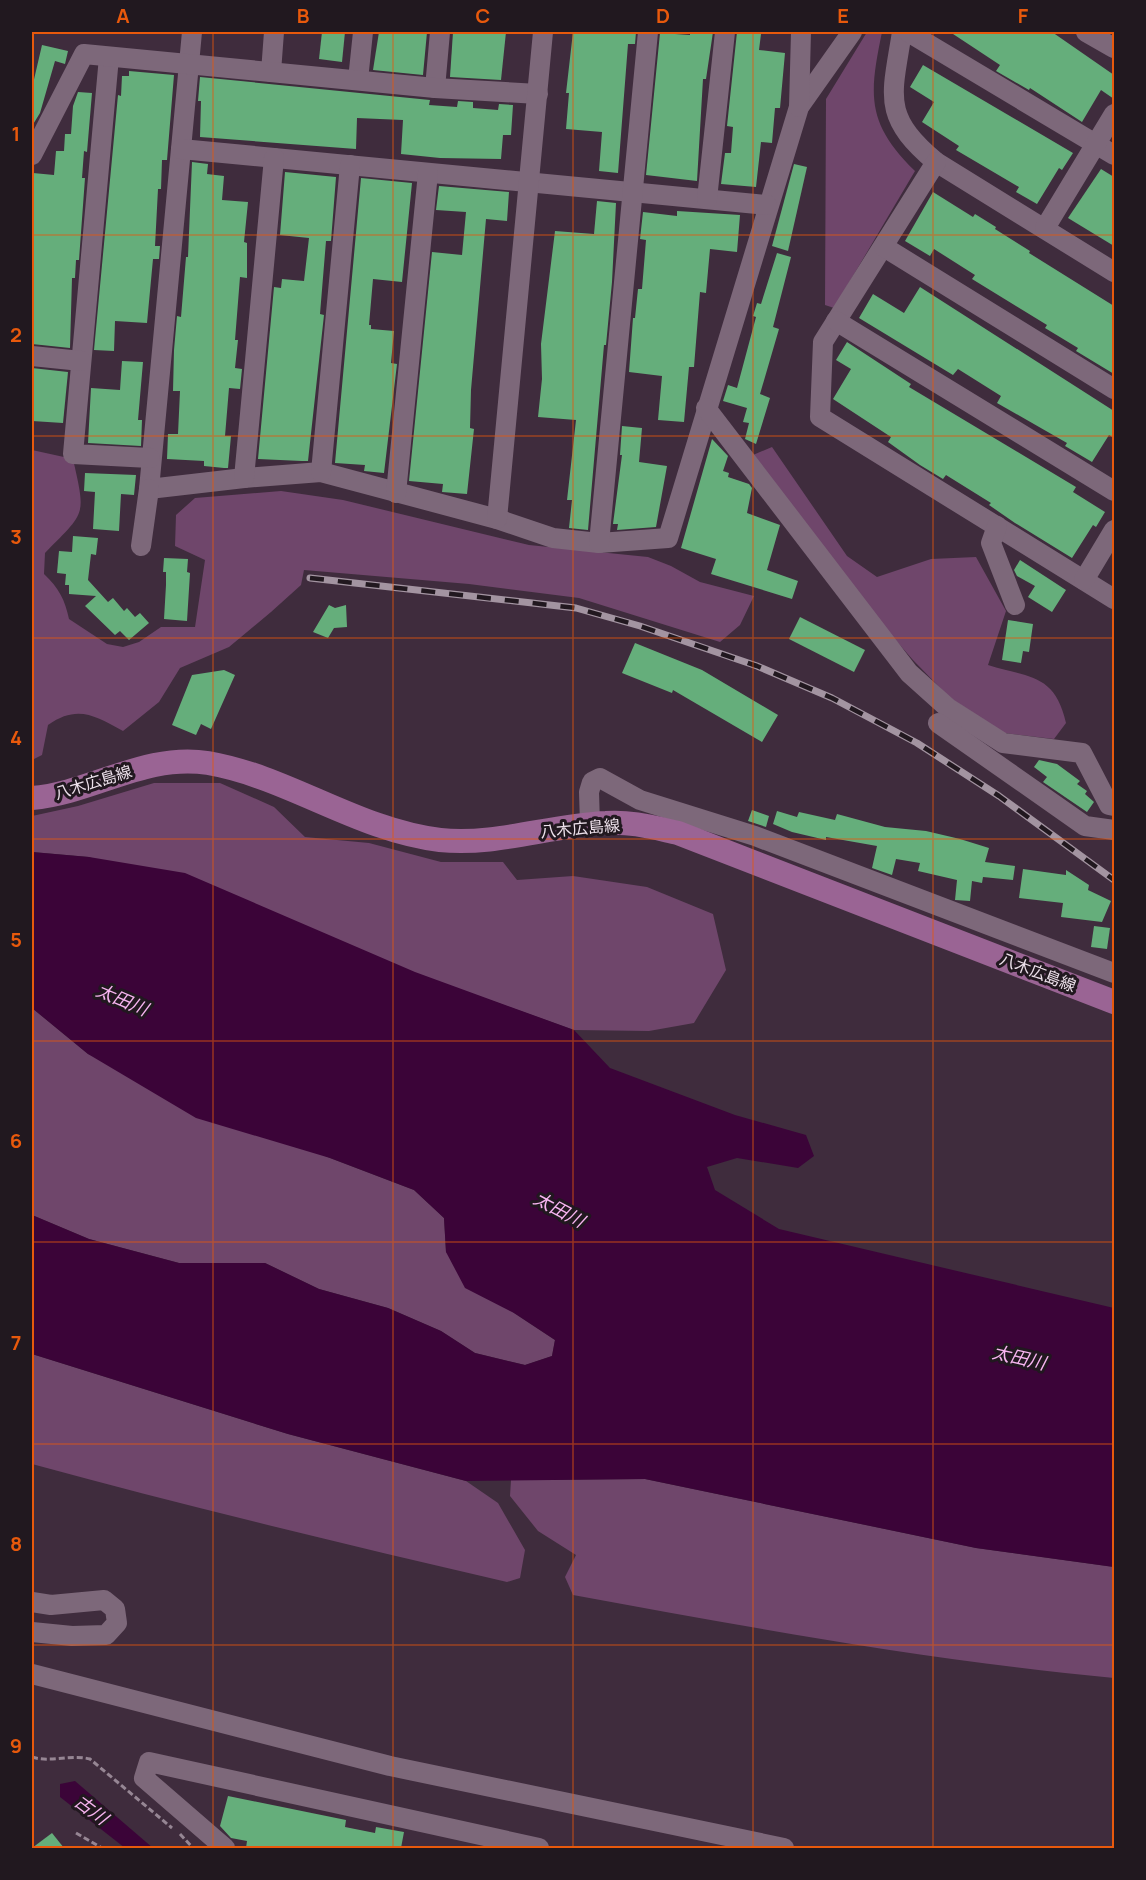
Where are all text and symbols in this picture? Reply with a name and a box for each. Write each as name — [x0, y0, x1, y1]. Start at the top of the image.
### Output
text: A — [116, 2, 130, 29]
text: B — [297, 2, 310, 29]
text: C — [476, 2, 490, 29]
text: D — [656, 2, 670, 29]
text: E — [837, 2, 849, 29]
text: F — [1018, 2, 1029, 29]
text: 1 — [12, 120, 20, 147]
text: 2 — [10, 321, 22, 348]
text: 3 — [10, 523, 22, 550]
text: 4 — [10, 724, 22, 751]
street label: 八木広島線 — [52, 760, 134, 804]
street label: 八木広島線 — [539, 814, 621, 842]
text: 5 — [10, 926, 22, 953]
street label: 八木広島線 — [997, 947, 1079, 997]
water label: 太田川 — [93, 977, 154, 1021]
text: 6 — [10, 1127, 22, 1154]
water label: 太田川 — [530, 1186, 591, 1233]
text: 7 — [11, 1329, 21, 1356]
water label: 太田川 — [990, 1339, 1050, 1375]
text: 8 — [10, 1530, 22, 1557]
text: 9 — [10, 1732, 22, 1759]
water label: 古川 — [70, 1789, 115, 1831]

